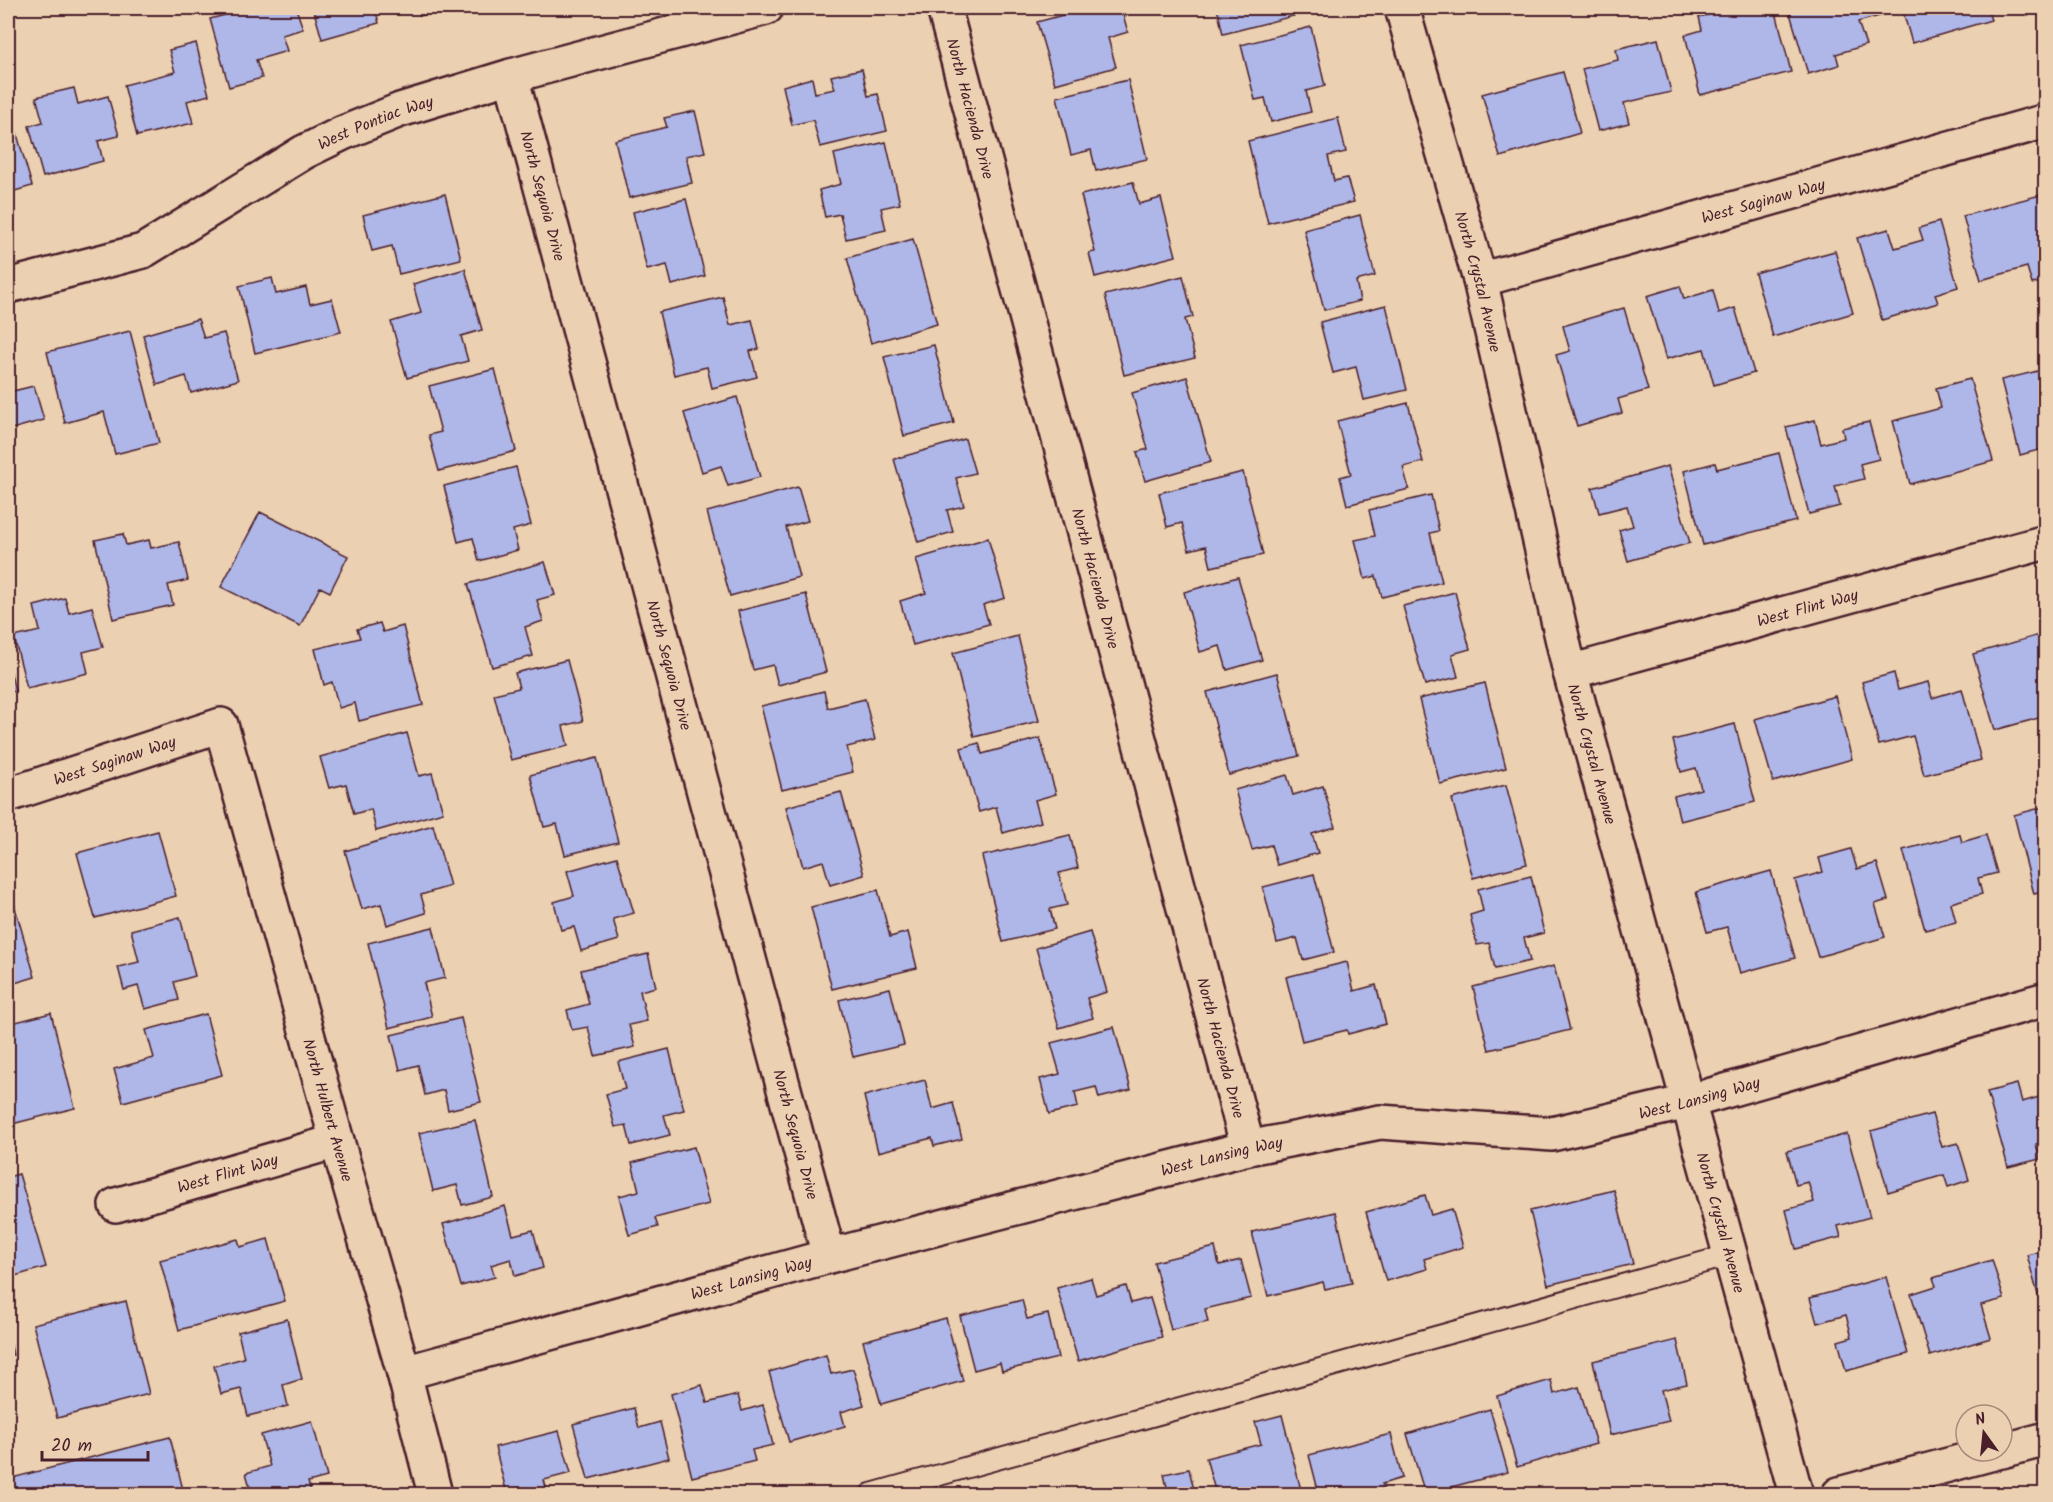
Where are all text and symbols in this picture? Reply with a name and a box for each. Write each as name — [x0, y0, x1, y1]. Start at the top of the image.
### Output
street label: North Hacienda Drive — [939, 36, 1000, 182]
street label: West Pontiac Way — [314, 89, 437, 157]
street label: North Sequoia Drive — [512, 128, 571, 264]
street label: West Saginaw Way — [1699, 173, 1829, 231]
street label: North Crystal Avenue — [1447, 208, 1507, 355]
street label: North Hacienda Drive — [1064, 505, 1125, 652]
street label: West Flint Way — [1754, 583, 1862, 634]
street label: North Sequoia Drive — [639, 597, 698, 733]
street label: North Crystal Avenue — [1560, 681, 1622, 827]
street label: West Saginaw Way — [50, 730, 180, 793]
street label: North Hacienda Drive — [1189, 975, 1251, 1121]
street label: North Hulbert Avenue — [295, 1036, 359, 1185]
street label: North Sequoia Drive — [765, 1067, 824, 1203]
street label: West Lansing Way — [1636, 1071, 1764, 1127]
street label: West Lansing Way — [1158, 1130, 1285, 1184]
street label: West Flint Way — [174, 1148, 282, 1201]
street label: North Crystal Avenue — [1689, 1150, 1751, 1296]
street label: West Lansing Way — [688, 1250, 815, 1307]
north arrow — [1954, 1403, 2014, 1463]
text: N — [1972, 1407, 1989, 1433]
scale bar — [42, 1424, 148, 1462]
text: 20 m — [51, 1432, 92, 1461]

